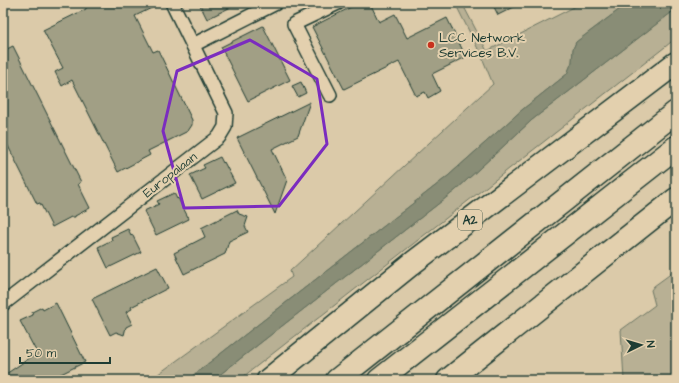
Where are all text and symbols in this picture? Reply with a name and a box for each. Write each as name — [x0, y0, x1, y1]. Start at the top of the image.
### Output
place label: LCC Network Services B.V. — [439, 29, 525, 62]
marker: LCC Network Services B.V. — [426, 40, 436, 50]
street label: Europalaan — [139, 148, 201, 202]
road number: A2 — [458, 210, 482, 230]
north arrow — [621, 325, 661, 365]
scale bar — [20, 339, 110, 365]
text: N — [643, 340, 658, 348]
text: 50 m — [26, 345, 57, 362]

